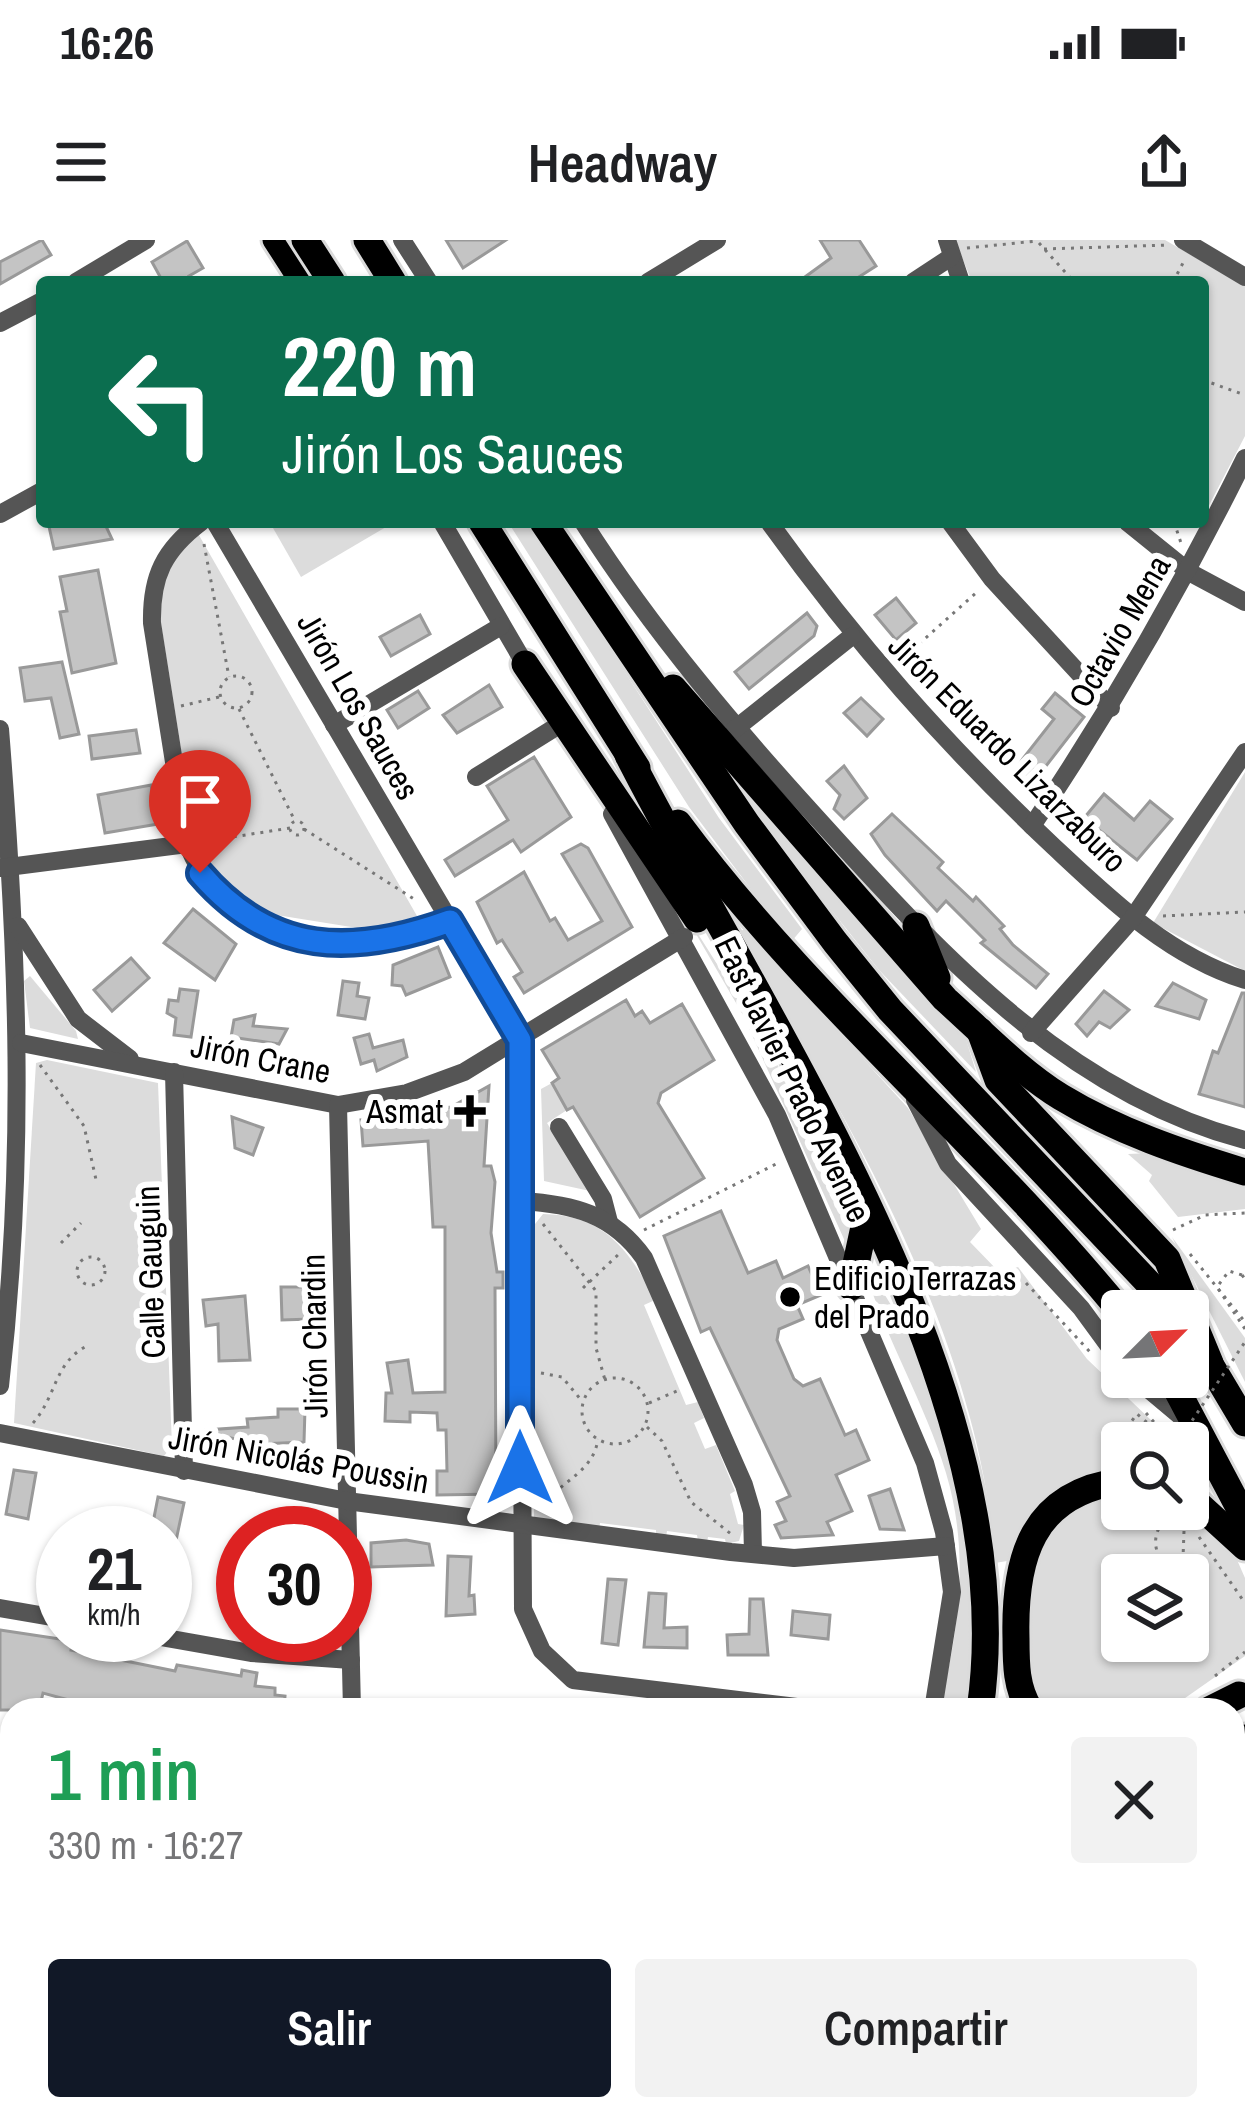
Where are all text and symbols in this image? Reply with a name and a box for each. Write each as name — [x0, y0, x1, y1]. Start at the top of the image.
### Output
text: 16:26 — [60, 12, 154, 73]
text: Headway — [528, 126, 717, 199]
icon: menu — [48, 129, 114, 195]
icon: share — [1131, 129, 1197, 195]
text: 220 m — [282, 309, 477, 422]
icon: left — [84, 324, 240, 480]
text: Jirón Los Sauces — [282, 417, 624, 490]
street label: Octavio Mena — [1058, 547, 1180, 715]
street label: Jirón Los Sauces — [288, 604, 430, 808]
street label: Jirón Eduardo Lizarzaburo — [879, 624, 1137, 882]
pin — [149, 750, 251, 873]
icon: arrive — [167, 768, 233, 834]
street label: East Javier Prado Avenue — [705, 929, 881, 1229]
street label: Jirón Crane — [187, 1023, 335, 1093]
place label: Asmat — [365, 1089, 443, 1133]
marker: Asmat — [454, 1095, 486, 1127]
street label: Calle Gauguin — [125, 1185, 175, 1359]
street label: Jirón Chardin — [291, 1254, 337, 1418]
place label: Edificio Terrazas del Prado — [814, 1256, 1017, 1338]
marker: Edificio Terrazas del Prado — [777, 1284, 803, 1310]
north arrow — [1101, 1290, 1209, 1398]
map controls — [1101, 1290, 1209, 1662]
position arrow — [457, 1405, 583, 1531]
street label: Jirón Nicolás Poussin — [166, 1414, 432, 1504]
button: search — [1101, 1422, 1209, 1530]
speed limit sign: 30 — [216, 1506, 372, 1662]
text: 21 — [87, 1528, 141, 1609]
button: layers — [1101, 1554, 1209, 1662]
text: km/h — [87, 1594, 141, 1634]
text: 1 min — [48, 1725, 200, 1822]
button: close — [1071, 1737, 1197, 1863]
text: 330 m · 16:27 — [48, 1819, 244, 1871]
button: Salir — [48, 1959, 611, 2097]
button: Compartir — [635, 1959, 1197, 2097]

